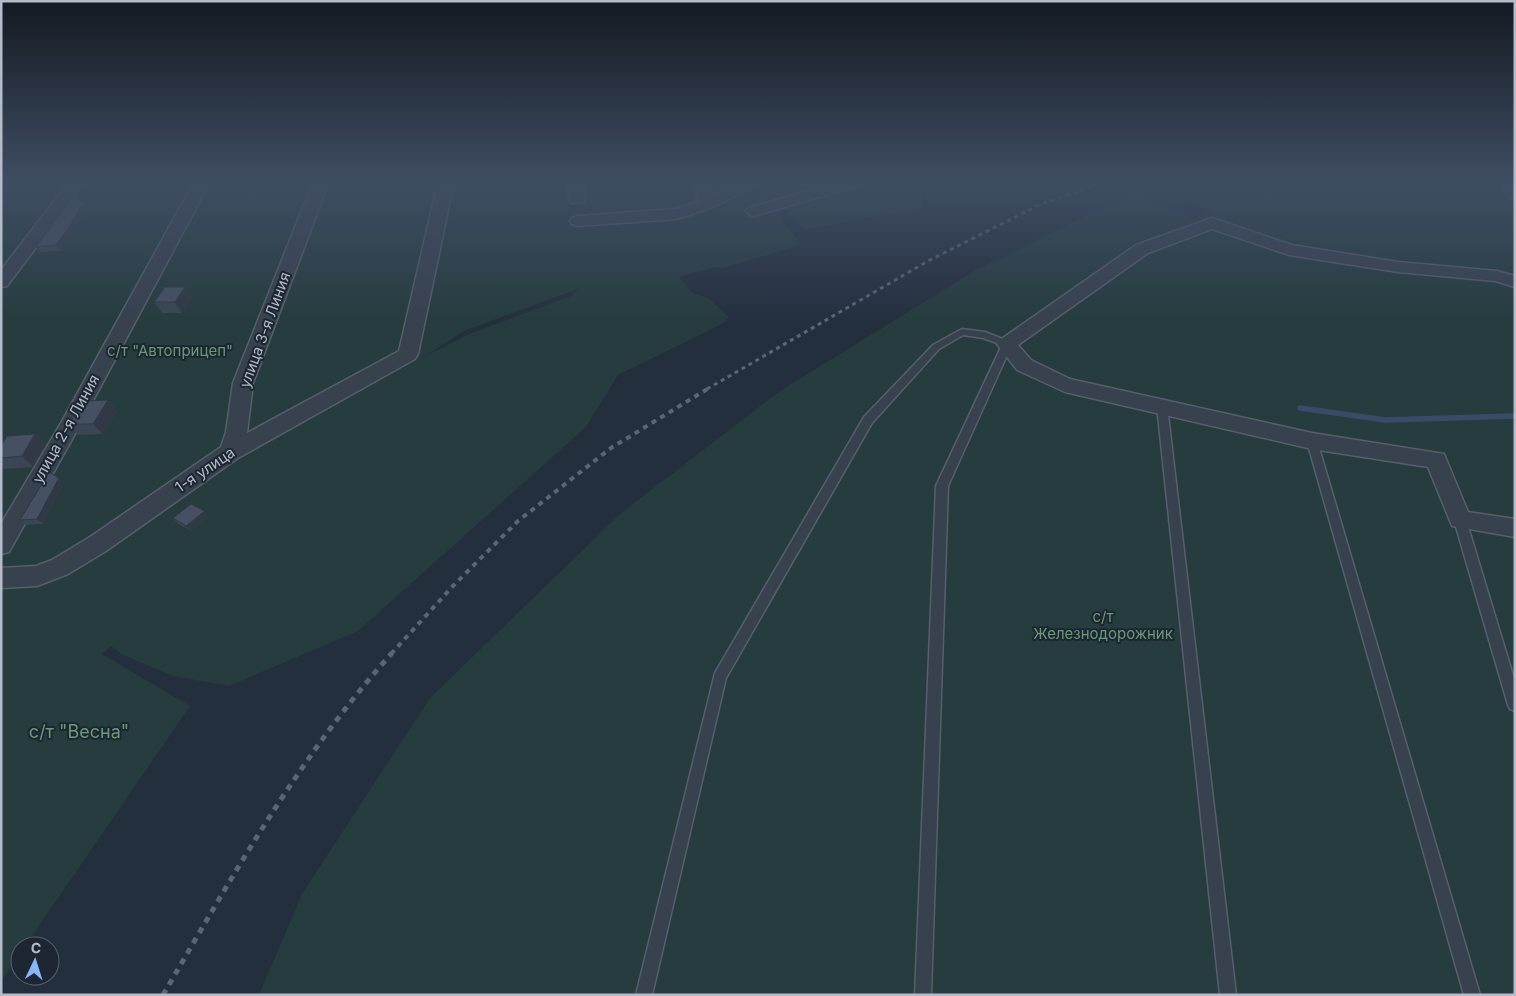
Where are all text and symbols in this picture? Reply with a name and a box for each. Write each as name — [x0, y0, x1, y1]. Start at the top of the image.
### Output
street label: улица 3-я Линия — [235, 269, 294, 390]
park label: с/т "Автоприцеп" — [107, 341, 233, 360]
street label: улица 2-я Линия — [28, 371, 103, 487]
street label: 1-я улица — [171, 443, 238, 497]
park label: с/т Железнодорожник — [1033, 607, 1173, 643]
park label: с/т "Весна" — [29, 721, 129, 742]
north arrow — [10, 936, 60, 986]
text: С — [30, 939, 42, 956]

